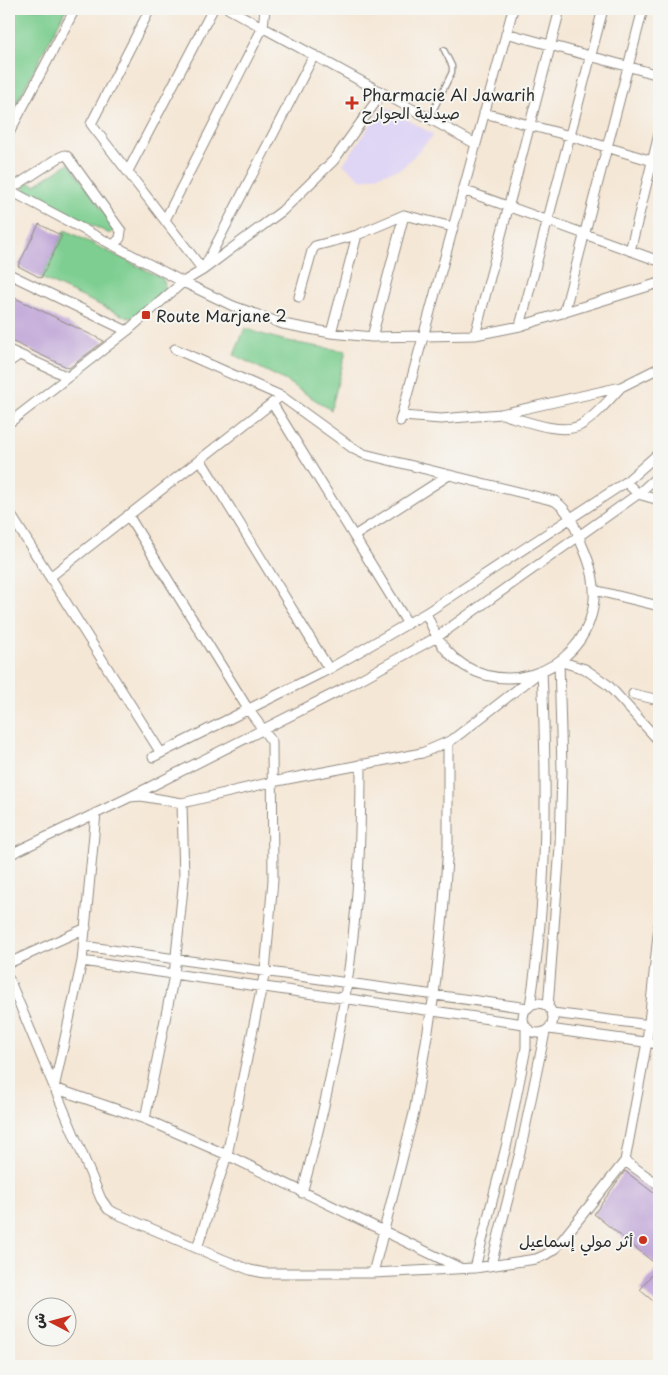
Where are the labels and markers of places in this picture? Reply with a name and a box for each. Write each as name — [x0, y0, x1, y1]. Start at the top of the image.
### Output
place label: Pharmacie Al Jawarih صيدلية الجوارح — [362, 82, 535, 124]
marker: Pharmacie Al Jawarih صيدلية الجوارح — [346, 97, 358, 109]
place label: Route Marjane 2 — [156, 303, 287, 327]
marker: Route Marjane 2 — [140, 309, 152, 321]
place label: أثر مولي إسماعيل — [519, 1228, 633, 1256]
marker: أثر مولي إسماعيل — [637, 1234, 649, 1246]

